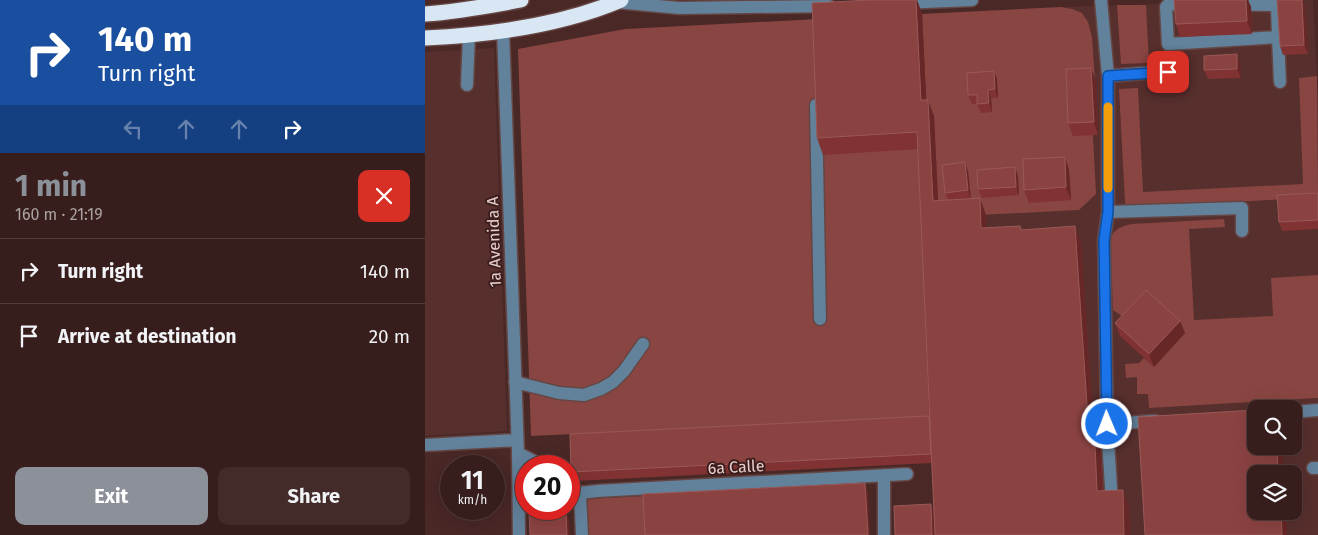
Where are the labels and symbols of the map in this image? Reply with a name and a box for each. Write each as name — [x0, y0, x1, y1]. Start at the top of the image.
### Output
pin — [1147, 51, 1189, 93]
street label: 1a Avenida A — [483, 195, 505, 288]
position arrow — [1080, 397, 1132, 449]
speed limit sign: 20 — [515, 455, 580, 520]
street label: 6a Calle — [707, 456, 765, 478]

